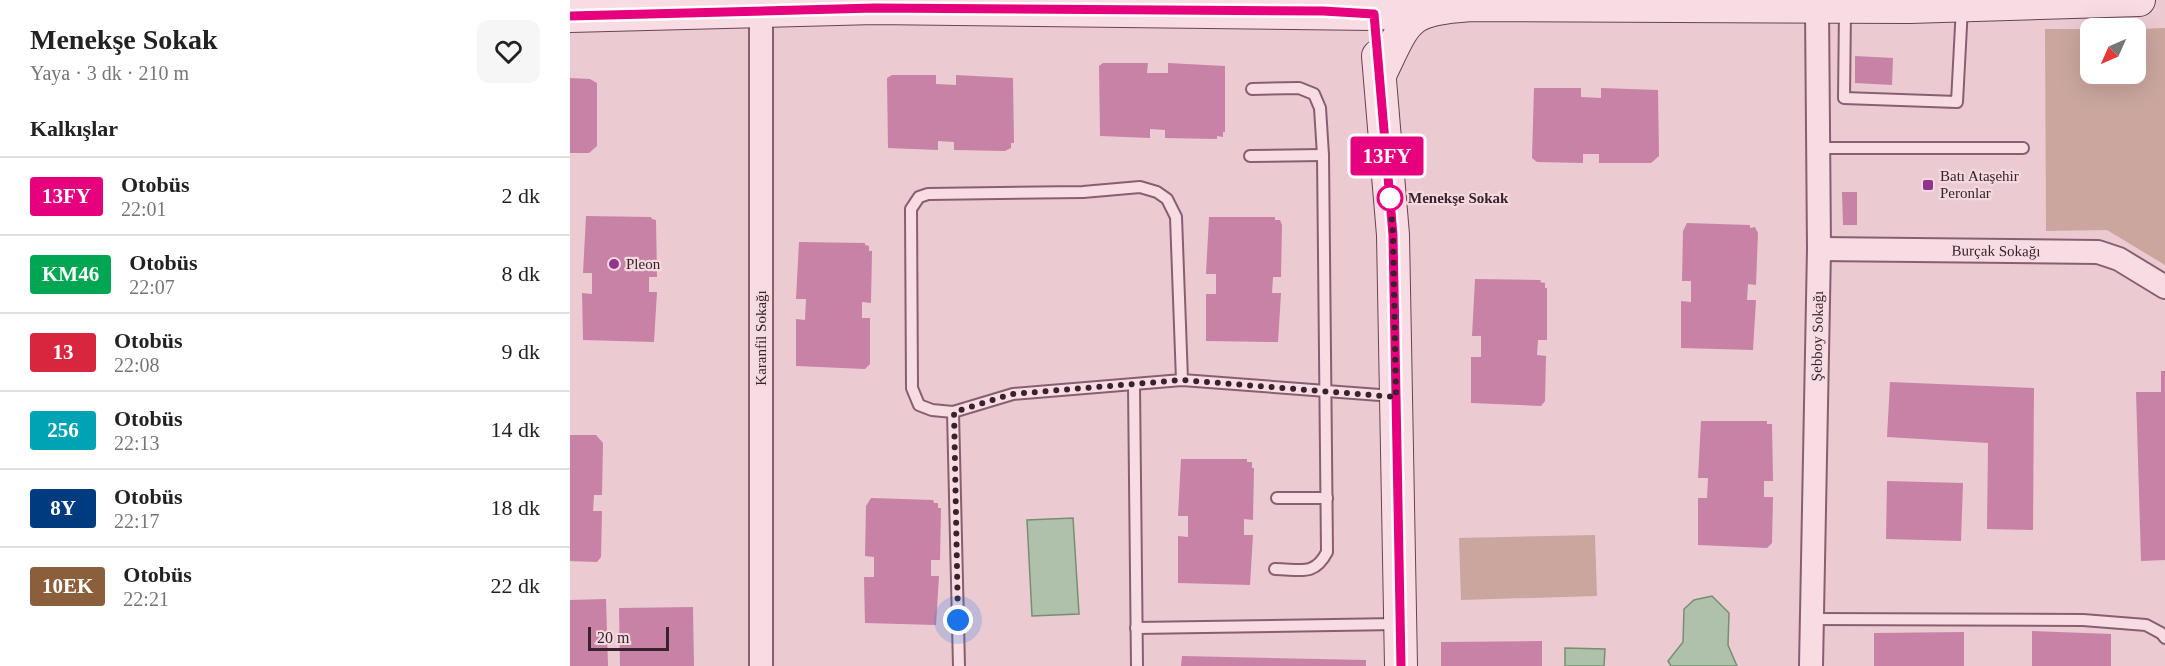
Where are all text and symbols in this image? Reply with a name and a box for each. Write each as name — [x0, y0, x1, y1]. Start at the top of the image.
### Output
north arrow — [2080, 18, 2146, 84]
map controls — [2080, 18, 2146, 84]
button: heart — [477, 20, 540, 83]
text: Menekşe Sokak — [30, 24, 217, 55]
text: Yaya · 3 dk · 210 m — [30, 62, 189, 84]
text: Kalkışlar — [30, 116, 118, 141]
line badge: 13FY — [1345, 136, 1429, 176]
text: 13FY — [1363, 144, 1412, 168]
place label: Batı Ataşehir Peronlar — [1940, 168, 2019, 201]
text: Otobüs — [121, 172, 189, 197]
marker: Batı Ataşehir Peronlar — [1921, 178, 1935, 192]
text: 2 dk — [502, 183, 540, 208]
text: 13FY — [42, 184, 91, 208]
marker: Menekşe Sokak — [1377, 185, 1403, 211]
place label: Menekşe Sokak — [1408, 190, 1509, 206]
text: 22:01 — [121, 198, 167, 220]
street label: Burçak Sokağı — [1952, 242, 2040, 259]
text: Otobüs — [129, 250, 198, 275]
place label: Pleon — [626, 256, 661, 272]
marker: Pleon — [607, 257, 621, 271]
text: 8 dk — [502, 261, 540, 286]
text: KM46 — [42, 262, 99, 286]
text: 22:07 — [129, 276, 175, 298]
street label: Karanfil Sokağı — [753, 290, 769, 386]
street label: Şebboy Sokağı — [1808, 291, 1826, 381]
text: Otobüs — [114, 328, 182, 353]
text: 9 dk — [502, 339, 540, 364]
text: 13 — [53, 340, 74, 364]
text: 22:08 — [114, 354, 160, 376]
text: Otobüs — [114, 406, 182, 431]
text: 14 dk — [491, 417, 540, 442]
text: 256 — [47, 418, 79, 442]
text: 22:13 — [114, 432, 160, 454]
text: Otobüs — [114, 484, 182, 509]
text: 18 dk — [491, 495, 540, 520]
text: 8Y — [50, 496, 76, 520]
text: 22:17 — [114, 510, 160, 532]
text: Otobüs — [123, 562, 192, 587]
text: 22 dk — [491, 573, 540, 598]
text: 10EK — [42, 574, 93, 598]
text: 22:21 — [123, 588, 169, 610]
your location — [943, 605, 973, 635]
scale bar — [588, 624, 669, 652]
text: 20 m — [597, 629, 629, 646]

